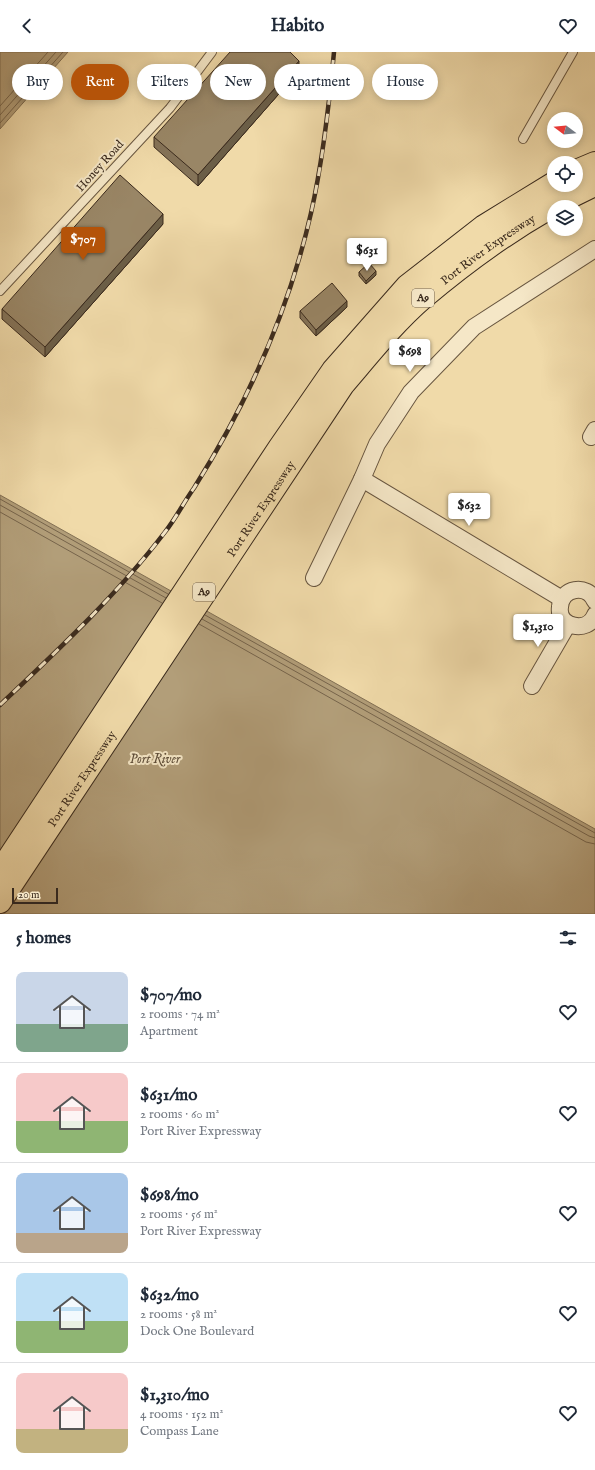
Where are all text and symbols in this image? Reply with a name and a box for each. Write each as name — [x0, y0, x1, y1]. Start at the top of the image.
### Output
icon: back — [16, 15, 38, 37]
text: Habito — [271, 15, 324, 38]
icon: heart — [557, 15, 579, 37]
chip: Buy — [12, 64, 63, 100]
chip: Rent — [71, 64, 129, 100]
chip: Filters — [137, 64, 202, 100]
chip: New — [210, 64, 266, 100]
chip: Apartment — [274, 64, 364, 100]
chip: House — [372, 64, 438, 100]
north arrow — [547, 112, 583, 148]
map controls — [547, 112, 583, 236]
street label: Honey Road — [73, 137, 127, 195]
button: locate — [547, 156, 583, 192]
button: layers — [547, 200, 583, 236]
street label: Port River Expressway — [438, 211, 538, 288]
pin: $707 — [59, 227, 107, 261]
text: $707 — [70, 231, 96, 248]
pin: $631 — [343, 238, 391, 272]
text: $631 — [356, 242, 378, 259]
road number: A9 — [412, 289, 434, 307]
pin: $698 — [386, 339, 434, 373]
text: $698 — [398, 343, 422, 360]
street label: Port River Expressway — [224, 458, 298, 560]
pin: $632 — [445, 493, 493, 527]
text: $632 — [457, 497, 481, 514]
road number: A9 — [193, 583, 215, 601]
pin: $1,310 — [505, 614, 571, 648]
text: $1,310 — [522, 618, 554, 635]
street label: Port River Expressway — [45, 728, 119, 830]
water label: Port River — [130, 751, 181, 768]
scale bar — [12, 886, 58, 905]
text: 20 m — [18, 888, 39, 902]
icon: filters — [557, 927, 579, 949]
text: 5 homes — [16, 928, 71, 949]
text: $707/mo — [140, 985, 202, 1006]
icon: home — [48, 988, 96, 1036]
icon: heart — [557, 1001, 579, 1023]
text: 2 rooms · 74 m² — [140, 1006, 220, 1023]
text: Apartment — [140, 1023, 198, 1040]
text: $631/mo — [140, 1085, 197, 1106]
icon: home — [48, 1089, 96, 1137]
icon: heart — [557, 1102, 579, 1124]
text: 2 rooms · 60 m² — [140, 1106, 219, 1123]
text: Port River Expressway — [140, 1123, 261, 1140]
text: $698/mo — [140, 1185, 199, 1206]
icon: home — [48, 1189, 96, 1237]
icon: heart — [557, 1202, 579, 1224]
text: 2 rooms · 56 m² — [140, 1206, 218, 1223]
text: Port River Expressway — [140, 1223, 261, 1240]
text: $632/mo — [140, 1285, 199, 1306]
icon: home — [48, 1289, 96, 1337]
icon: heart — [557, 1302, 579, 1324]
text: 2 rooms · 58 m² — [140, 1306, 217, 1323]
text: Dock One Boulevard — [140, 1323, 254, 1340]
text: $1,310/mo — [140, 1385, 209, 1406]
icon: home — [48, 1389, 96, 1437]
icon: heart — [557, 1402, 579, 1424]
text: 4 rooms · 152 m² — [140, 1406, 223, 1423]
text: Compass Lane — [140, 1423, 219, 1440]

